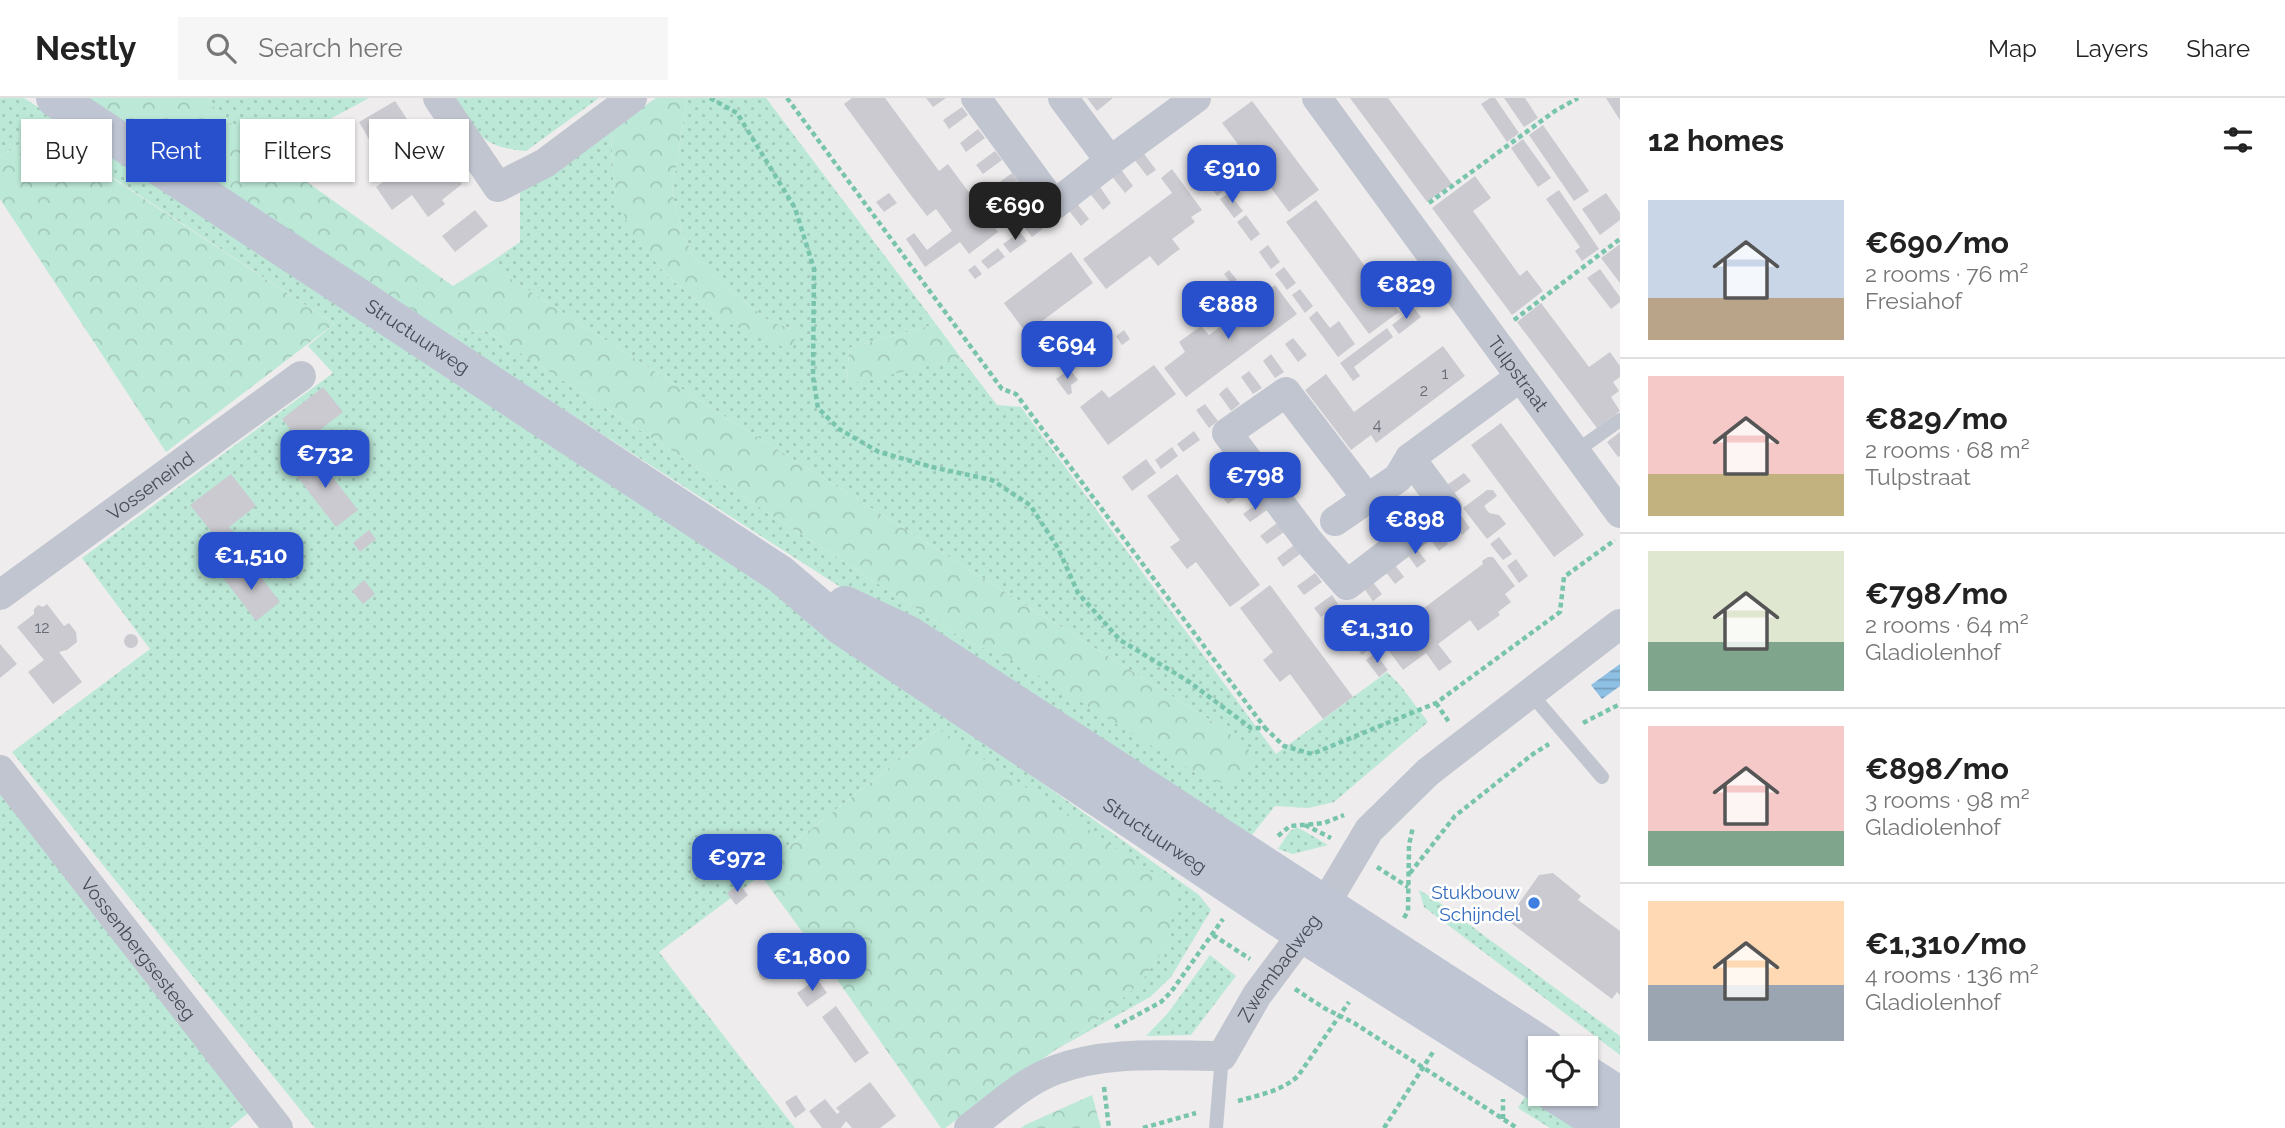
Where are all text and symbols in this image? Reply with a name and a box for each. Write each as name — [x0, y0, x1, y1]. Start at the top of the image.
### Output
search box — [178, 17, 668, 80]
text: Nestly — [35, 29, 136, 68]
icon: search — [202, 29, 240, 67]
text: Search here — [258, 33, 403, 63]
text: Map — [1988, 34, 2037, 63]
text: Layers — [2075, 34, 2148, 63]
text: Share — [2186, 34, 2250, 63]
chip: Buy — [21, 119, 112, 182]
chip: Rent — [126, 119, 226, 182]
chip: Filters — [240, 119, 355, 182]
chip: New — [369, 119, 469, 182]
icon: filters — [2219, 121, 2257, 159]
text: 12 homes — [1648, 123, 1784, 158]
pin: €910 — [1191, 146, 1273, 205]
text: €910 — [1203, 154, 1261, 181]
pin: €690 — [974, 183, 1056, 242]
text: €690 — [985, 191, 1045, 218]
text: €690/mo — [1865, 225, 2009, 260]
icon: home — [1704, 228, 1788, 312]
text: 2 rooms · 76 m² — [1865, 260, 2028, 287]
pin: €829 — [1365, 262, 1447, 321]
text: €829 — [1377, 270, 1435, 297]
pin: €888 — [1187, 282, 1269, 341]
text: Fresiahof — [1865, 287, 1962, 314]
text: €888 — [1198, 290, 1258, 317]
street label: Structuurweg — [362, 294, 474, 378]
pin: €694 — [1026, 322, 1108, 381]
text: €694 — [1038, 330, 1097, 357]
street label: Tulpstraat — [1483, 332, 1553, 416]
house number: 1 — [1442, 364, 1449, 383]
house number: 2 — [1420, 381, 1428, 400]
text: €829/mo — [1865, 401, 2008, 436]
icon: home — [1704, 404, 1788, 488]
house number: 4 — [1373, 415, 1382, 434]
pin: €732 — [284, 430, 366, 490]
text: 2 rooms · 68 m² — [1865, 436, 2030, 463]
text: €732 — [296, 439, 354, 466]
street label: Vosseneind — [103, 447, 198, 524]
pin: €798 — [1214, 452, 1296, 512]
text: €798 — [1226, 461, 1284, 488]
text: Tulpstraat — [1865, 463, 1971, 490]
pin: €898 — [1374, 496, 1456, 556]
text: €898 — [1385, 505, 1445, 532]
pin: €1,510 — [194, 532, 308, 592]
text: €1,510 — [214, 541, 288, 568]
text: €798/mo — [1865, 576, 2008, 611]
icon: home — [1704, 579, 1788, 663]
pin: €1,310 — [1320, 606, 1434, 665]
text: 2 rooms · 64 m² — [1865, 611, 2029, 638]
text: €1,310 — [1340, 614, 1414, 641]
house number: 12 — [34, 618, 50, 637]
text: Gladiolenhof — [1865, 638, 2001, 665]
text: €898/mo — [1865, 751, 2009, 786]
icon: home — [1704, 754, 1788, 838]
text: 3 rooms · 98 m² — [1865, 786, 2030, 813]
street label: Structuurweg — [1099, 793, 1211, 878]
text: Gladiolenhof — [1865, 813, 2001, 840]
pin: €972 — [696, 834, 778, 894]
text: €972 — [708, 843, 766, 870]
street label: Vossenbergsesteeg — [76, 873, 201, 1024]
place label: Stukbouw Schijndel — [1431, 881, 1521, 925]
marker: Stukbouw Schijndel — [1526, 895, 1542, 911]
street label: Zwembadweg — [1233, 909, 1325, 1025]
text: €1,310/mo — [1865, 926, 2026, 961]
icon: home — [1704, 929, 1788, 1013]
pin: €1,800 — [755, 934, 869, 993]
text: €1,800 — [773, 942, 851, 969]
text: 4 rooms · 136 m² — [1865, 961, 2039, 988]
text: Gladiolenhof — [1865, 988, 2001, 1015]
map controls — [1528, 1036, 1598, 1106]
button: locate — [1528, 1036, 1598, 1106]

